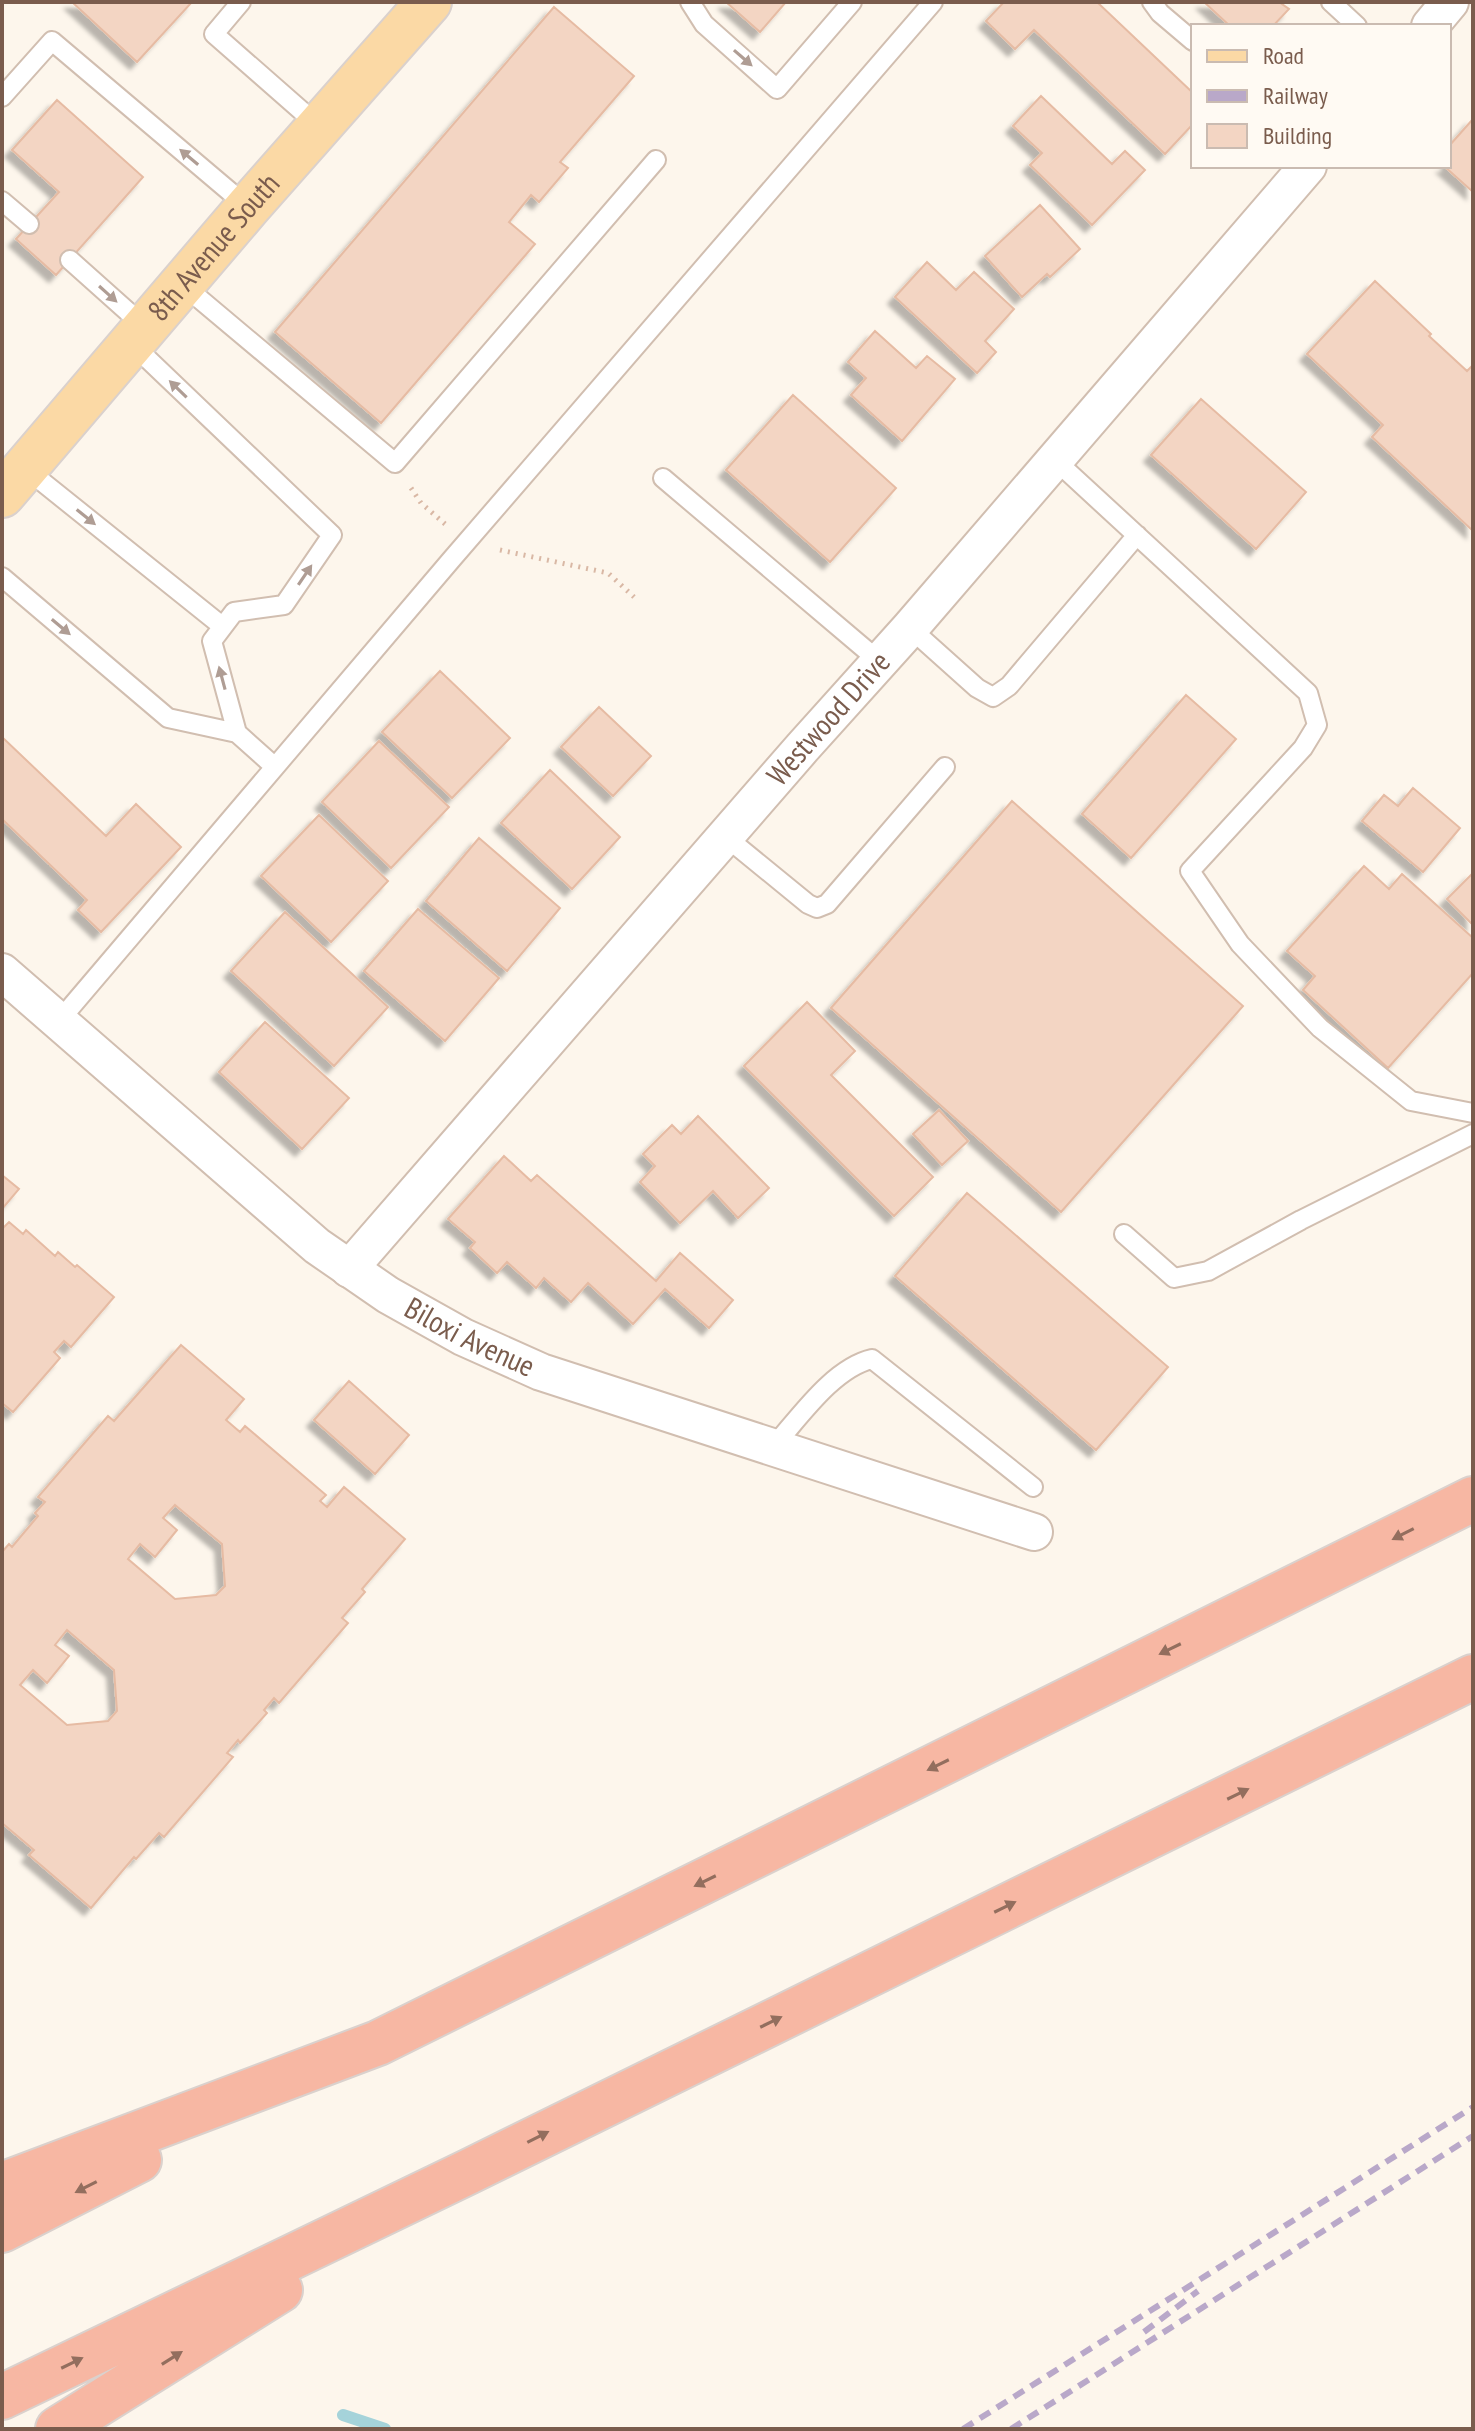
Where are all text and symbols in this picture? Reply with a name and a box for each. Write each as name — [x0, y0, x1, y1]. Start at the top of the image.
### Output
legend — [1191, 24, 1451, 168]
text: Road — [1263, 40, 1304, 71]
one-way arrow — [733, 49, 752, 67]
text: Railway — [1263, 80, 1328, 111]
text: Building — [1263, 120, 1332, 151]
one-way arrow — [179, 149, 199, 166]
street label: 8th Avenue South — [138, 164, 287, 328]
one-way arrow — [98, 284, 117, 302]
one-way arrow — [169, 380, 188, 398]
one-way arrow — [76, 508, 96, 525]
one-way arrow — [297, 564, 312, 585]
one-way arrow — [51, 618, 71, 635]
street label: Westwood Drive — [757, 642, 898, 793]
one-way arrow — [215, 666, 228, 690]
street label: Biloxi Avenue — [398, 1287, 541, 1385]
one-way arrow — [1392, 1527, 1415, 1541]
one-way arrow — [1159, 1643, 1182, 1656]
one-way arrow — [926, 1758, 949, 1772]
one-way arrow — [1227, 1787, 1250, 1800]
one-way arrow — [693, 1874, 716, 1888]
one-way arrow — [993, 1901, 1016, 1914]
one-way arrow — [760, 2015, 783, 2028]
one-way arrow — [527, 2131, 550, 2144]
one-way arrow — [74, 2181, 97, 2194]
one-way arrow — [161, 2351, 183, 2365]
one-way arrow — [61, 2356, 84, 2370]

